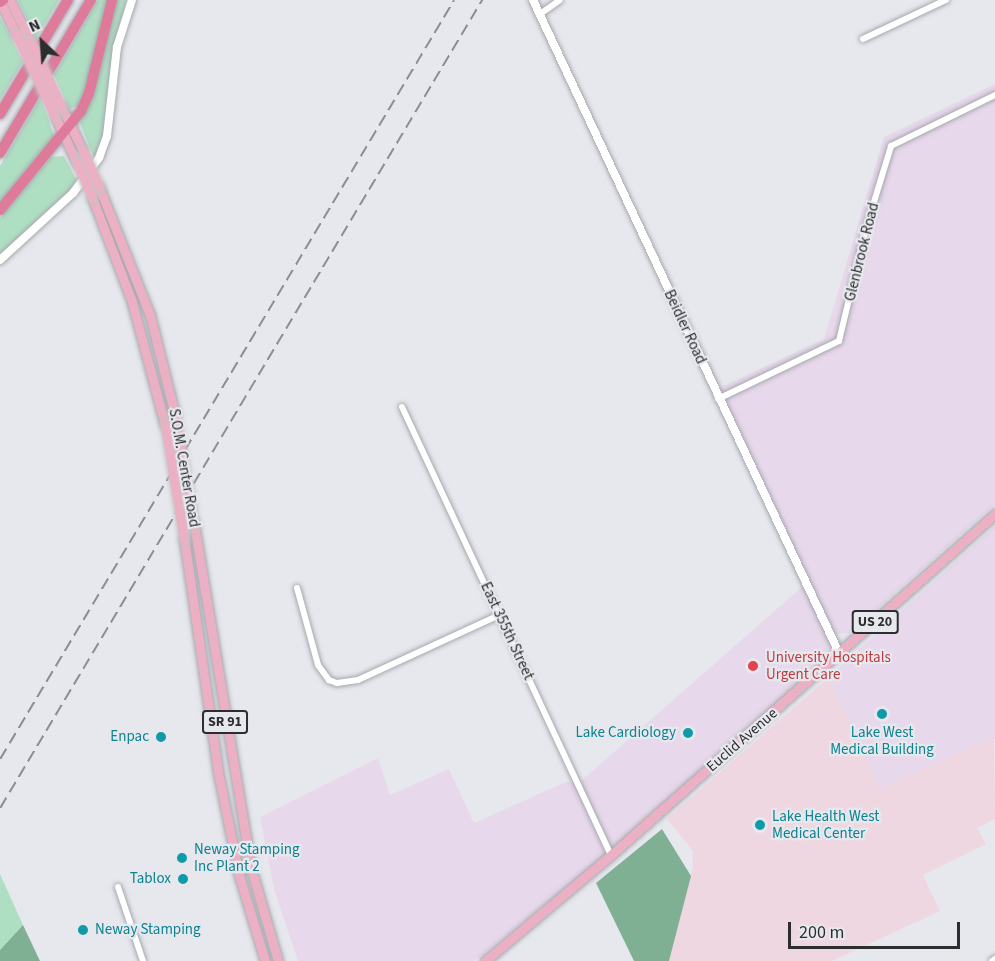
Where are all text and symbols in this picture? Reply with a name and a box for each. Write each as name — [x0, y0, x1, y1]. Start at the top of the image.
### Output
north arrow — [12, 12, 72, 72]
text: N — [25, 13, 44, 38]
street label: Glenbrook Road — [841, 201, 883, 303]
street label: Beidler Road — [660, 287, 710, 367]
street label: S.O.M. Center Road — [165, 407, 203, 529]
street label: East 355th Street — [477, 579, 537, 683]
road number: US 20 — [851, 611, 899, 633]
place label: University Hospitals Urgent Care — [766, 648, 891, 683]
marker: University Hospitals Urgent Care — [744, 657, 762, 675]
street label: Euclid Avenue — [703, 704, 781, 776]
marker: Lake West Medical Building — [875, 707, 889, 721]
road number: SR 91 — [201, 711, 249, 733]
place label: Lake West Medical Building — [830, 723, 934, 758]
place label: Lake Cardiology — [575, 724, 676, 742]
marker: Lake Cardiology — [681, 726, 695, 740]
place label: Enpac — [110, 728, 149, 746]
marker: Enpac — [154, 730, 168, 744]
place label: Lake Health West Medical Center — [772, 807, 879, 842]
marker: Lake Health West Medical Center — [753, 818, 767, 832]
place label: Neway Stamping Inc Plant 2 — [194, 840, 300, 875]
marker: Neway Stamping Inc Plant 2 — [175, 851, 189, 865]
place label: Tablox — [130, 870, 171, 888]
marker: Tablox — [176, 872, 190, 886]
scale bar — [791, 910, 964, 948]
text: 200 m — [799, 920, 844, 945]
place label: Neway Stamping — [95, 921, 201, 939]
marker: Neway Stamping — [76, 923, 90, 937]

